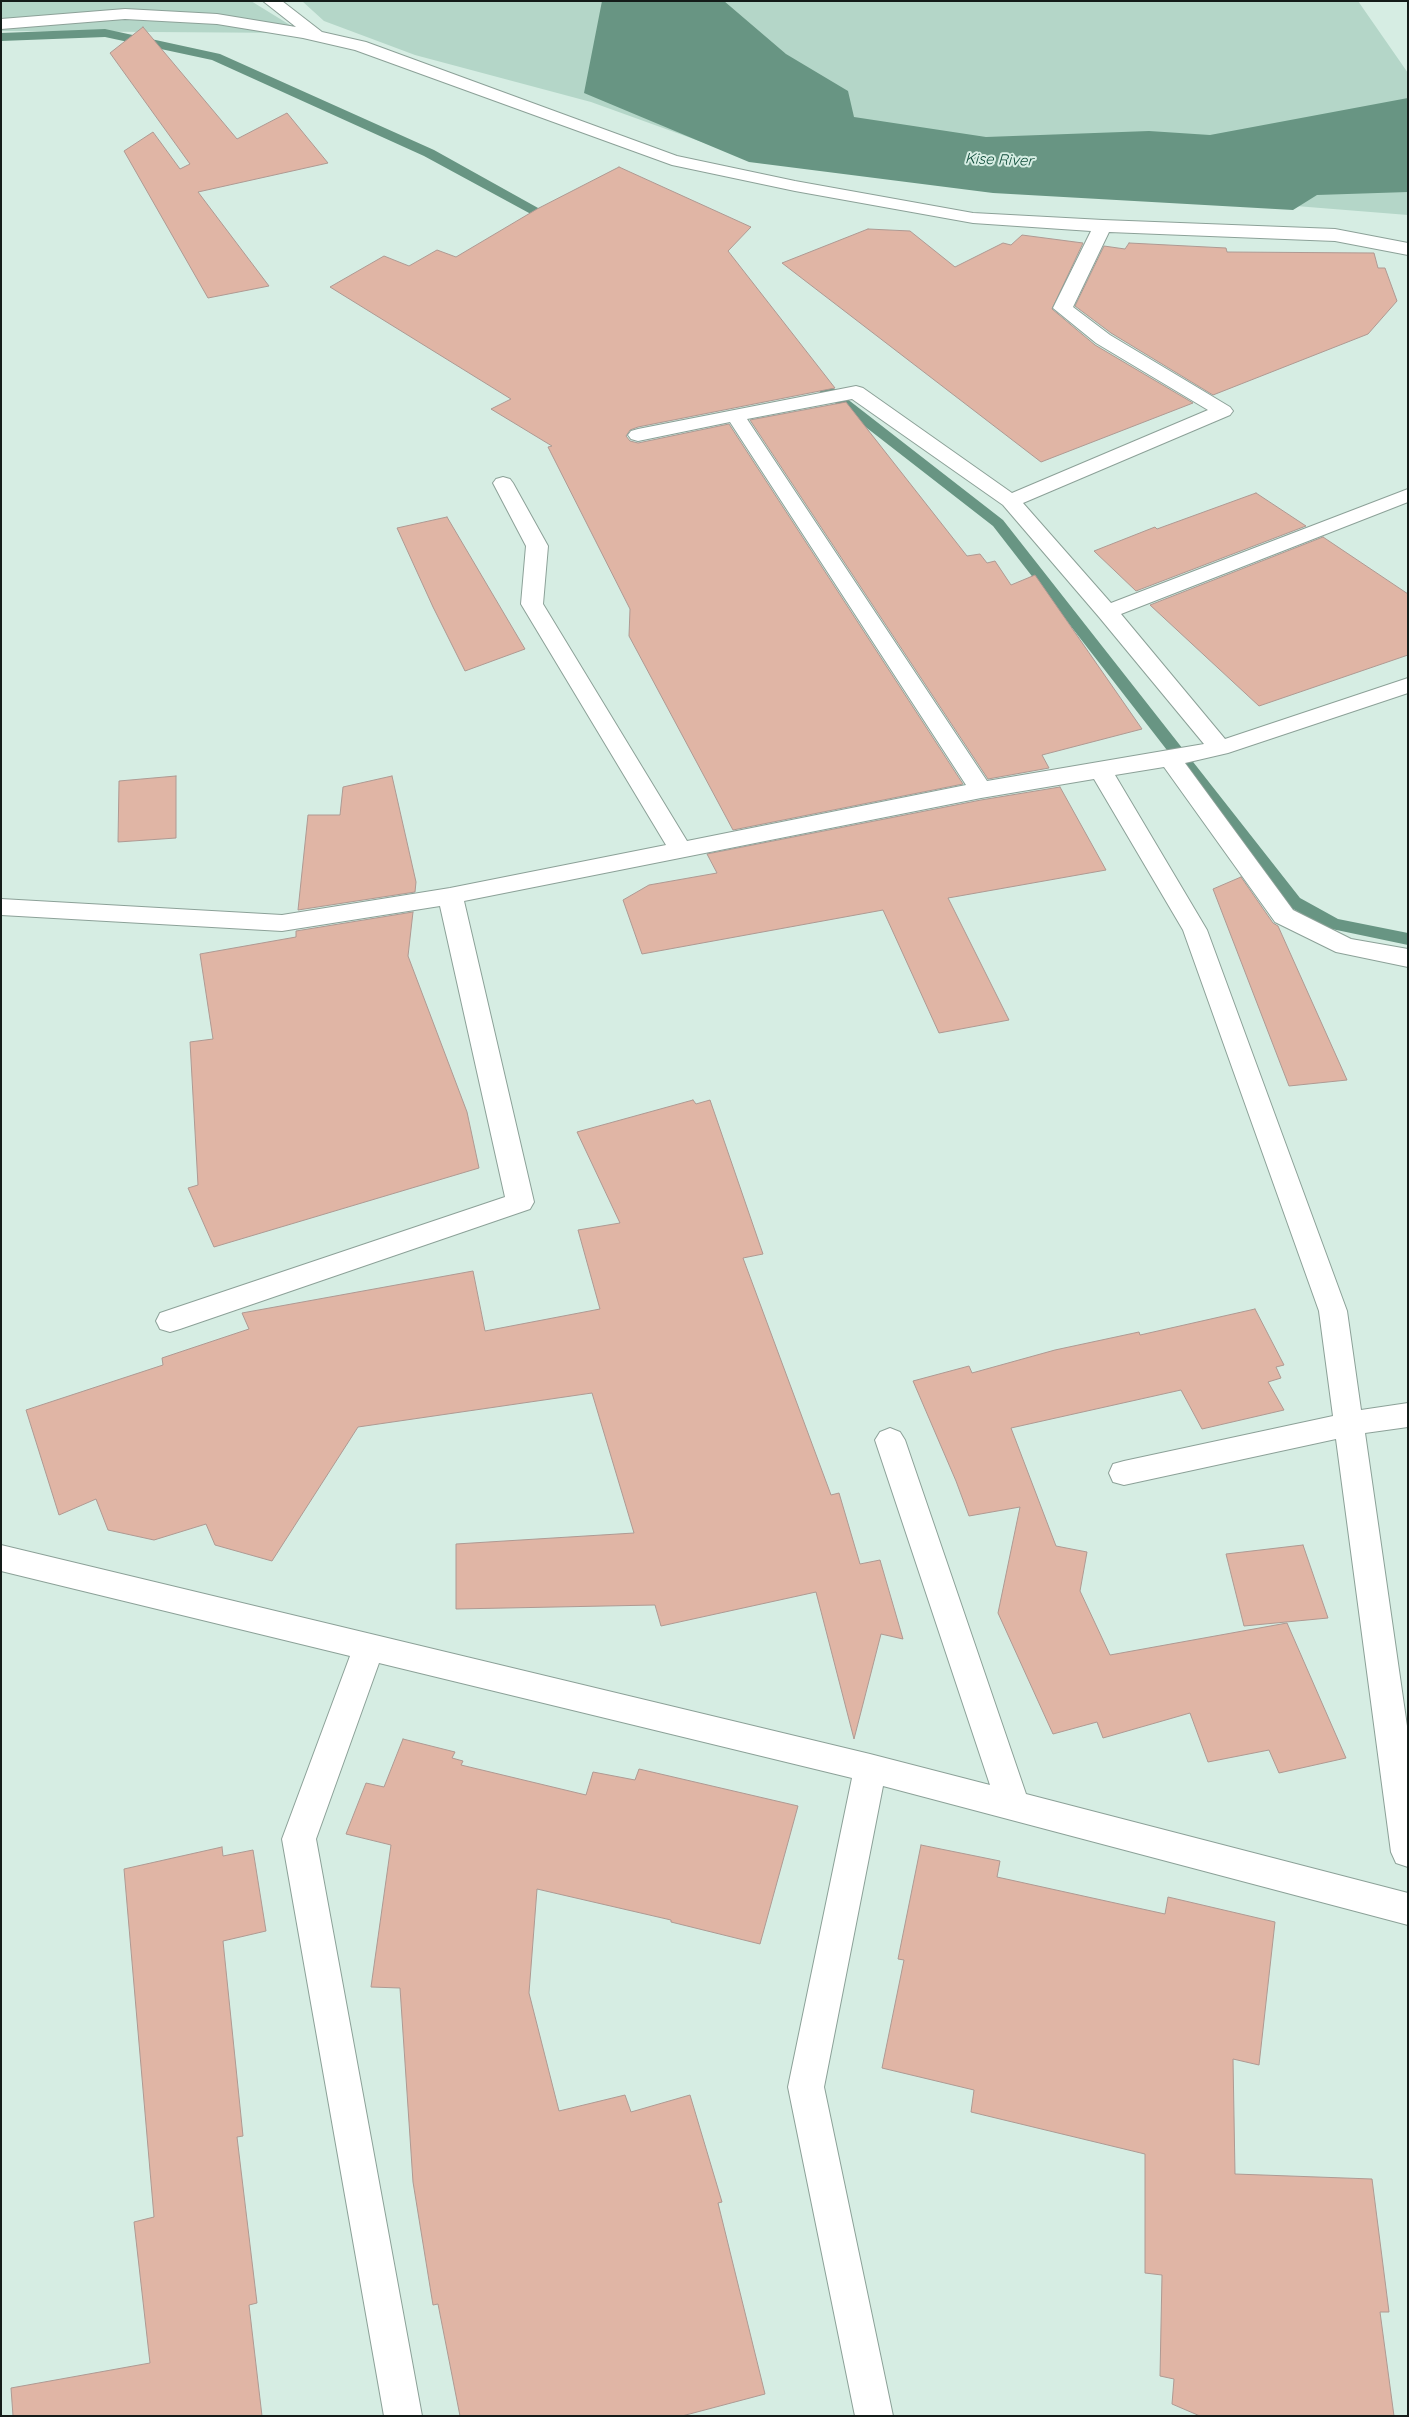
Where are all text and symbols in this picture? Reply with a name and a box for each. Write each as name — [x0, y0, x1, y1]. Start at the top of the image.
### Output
water label: Kise River — [965, 150, 1033, 170]

